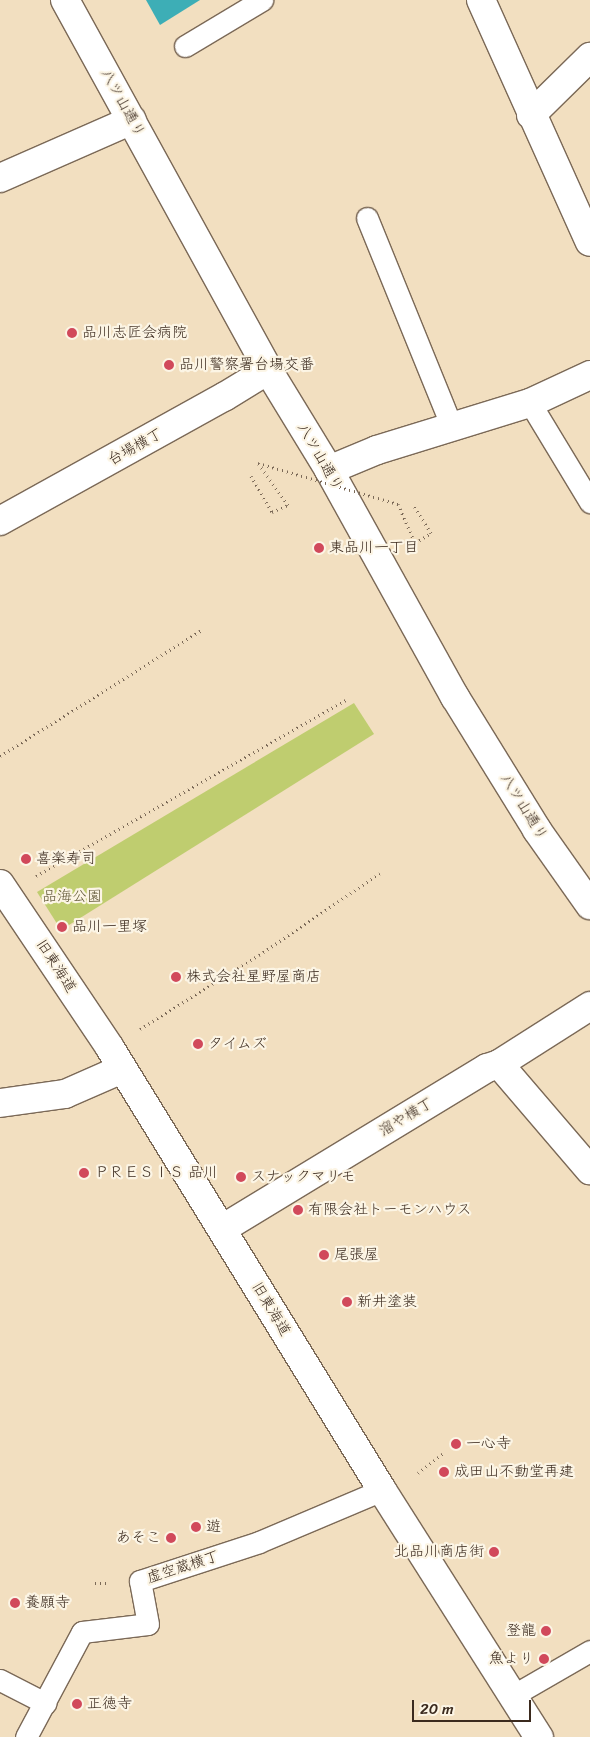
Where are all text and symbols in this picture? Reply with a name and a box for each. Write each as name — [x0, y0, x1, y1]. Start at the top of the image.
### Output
street label: 八ツ山通り — [97, 66, 149, 140]
place label: 品川志匠会病院 — [82, 324, 187, 342]
marker: 品川志匠会病院 — [66, 327, 78, 339]
place label: 品川警察署台場交番 — [179, 356, 314, 374]
marker: 品川警察署台場交番 — [163, 359, 175, 371]
street label: 八ツ山通り — [293, 420, 347, 494]
street label: 台場横丁 — [104, 425, 166, 469]
place label: 東品川一丁目 — [329, 539, 419, 557]
marker: 東品川一丁目 — [313, 542, 325, 554]
street label: 八ツ山通り — [496, 770, 552, 844]
place label: 喜楽寿司 — [36, 850, 96, 868]
marker: 喜楽寿司 — [20, 853, 32, 865]
park label: 品海公園 — [42, 888, 102, 906]
place label: 品川一里塚 — [72, 918, 147, 936]
marker: 品川一里塚 — [56, 921, 68, 933]
street label: 旧東海道 — [32, 936, 80, 996]
place label: 株式会社星野屋商店 — [186, 968, 321, 986]
marker: 株式会社星野屋商店 — [170, 971, 182, 983]
place label: タイムズ — [208, 1035, 268, 1053]
marker: タイムズ — [192, 1038, 204, 1050]
street label: 溜や横丁 — [376, 1094, 436, 1140]
place label: ＰＲＥＳＩＳ 品川 — [94, 1164, 218, 1182]
marker: ＰＲＥＳＩＳ 品川 — [78, 1167, 90, 1179]
place label: スナックマリモ — [251, 1168, 356, 1186]
marker: スナックマリモ — [235, 1171, 247, 1183]
place label: 有限会社トーモンハウス — [308, 1201, 473, 1219]
marker: 有限会社トーモンハウス — [292, 1204, 304, 1216]
place label: 尾張屋 — [334, 1246, 379, 1264]
marker: 尾張屋 — [318, 1249, 330, 1261]
street label: 旧東海道 — [248, 1279, 294, 1339]
place label: 新井塗装 — [357, 1293, 417, 1311]
marker: 新井塗装 — [341, 1296, 353, 1308]
place label: 一心寺 — [466, 1435, 511, 1453]
marker: 一心寺 — [450, 1438, 462, 1450]
place label: 成田山不動堂再建 — [454, 1463, 574, 1481]
marker: 成田山不動堂再建 — [438, 1466, 450, 1478]
place label: 遊 — [206, 1518, 221, 1536]
marker: 遊 — [190, 1521, 202, 1533]
place label: あそこ — [116, 1529, 161, 1547]
marker: あそこ — [165, 1532, 177, 1544]
place label: 北品川商店街 — [394, 1543, 484, 1561]
marker: 北品川商店街 — [488, 1546, 500, 1558]
street label: 虚空蔵横丁 — [145, 1547, 221, 1587]
place label: 養願寺 — [25, 1594, 70, 1612]
marker: 養願寺 — [9, 1597, 21, 1609]
place label: 登龍 — [506, 1622, 536, 1640]
marker: 登龍 — [540, 1625, 552, 1637]
place label: 魚より — [489, 1650, 534, 1668]
marker: 魚より — [538, 1653, 550, 1665]
scale bar — [415, 1690, 534, 1722]
place label: 正徳寺 — [87, 1695, 132, 1713]
text: 20 m — [420, 1696, 454, 1722]
marker: 正徳寺 — [71, 1698, 83, 1710]

